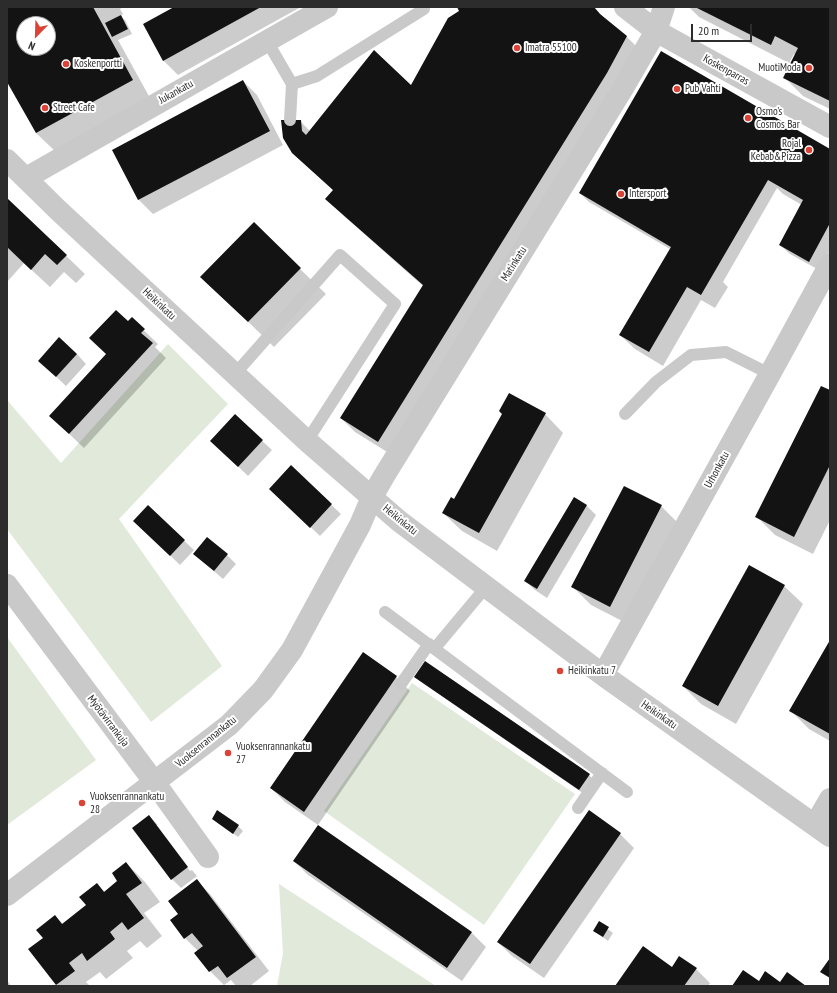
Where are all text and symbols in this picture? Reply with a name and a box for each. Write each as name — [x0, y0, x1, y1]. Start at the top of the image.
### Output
north arrow — [16, 16, 56, 56]
scale bar — [693, 16, 754, 42]
text: 20 m — [698, 23, 719, 38]
text: N — [26, 39, 37, 54]
place label: Imatra 55100 — [525, 41, 577, 55]
marker: Imatra 55100 — [512, 43, 522, 53]
street label: Koskenparras — [701, 52, 751, 88]
place label: Koskenportti — [74, 57, 122, 71]
marker: Koskenportti — [61, 59, 71, 69]
place label: MuotiModa — [758, 61, 801, 75]
marker: MuotiModa — [804, 63, 814, 73]
street label: Jukankatu — [156, 77, 196, 107]
place label: Pub Vahti — [685, 82, 721, 96]
marker: Pub Vahti — [672, 84, 682, 94]
place label: Street Cafe — [53, 101, 95, 115]
marker: Street Cafe — [40, 103, 50, 113]
place label: Osmo's Cosmos Bar — [756, 105, 800, 131]
marker: Osmo's Cosmos Bar — [743, 113, 753, 123]
place label: Rojal Kebab&Pizza — [751, 137, 801, 163]
marker: Rojal Kebab&Pizza — [804, 145, 814, 155]
place label: Intersport — [629, 187, 666, 201]
marker: Intersport — [616, 189, 626, 199]
street label: Matinkatu — [498, 244, 530, 284]
street label: Heikinkatu — [140, 285, 178, 323]
street label: Urhonkatu — [702, 449, 732, 491]
street label: Heikinkatu — [380, 502, 420, 538]
place label: Heikinkatu 7 — [568, 664, 616, 678]
marker: Heikinkatu 7 — [555, 666, 565, 676]
street label: Myötävirrankuja — [84, 693, 132, 749]
street label: Heikinkatu — [639, 698, 679, 732]
street label: Vuoksenrannankatu — [173, 713, 239, 771]
place label: Vuoksenrannankatu 27 — [236, 740, 310, 766]
marker: Vuoksenrannankatu 27 — [223, 748, 233, 758]
place label: Vuoksenrannankatu 28 — [90, 790, 164, 816]
marker: Vuoksenrannankatu 28 — [77, 798, 87, 808]

